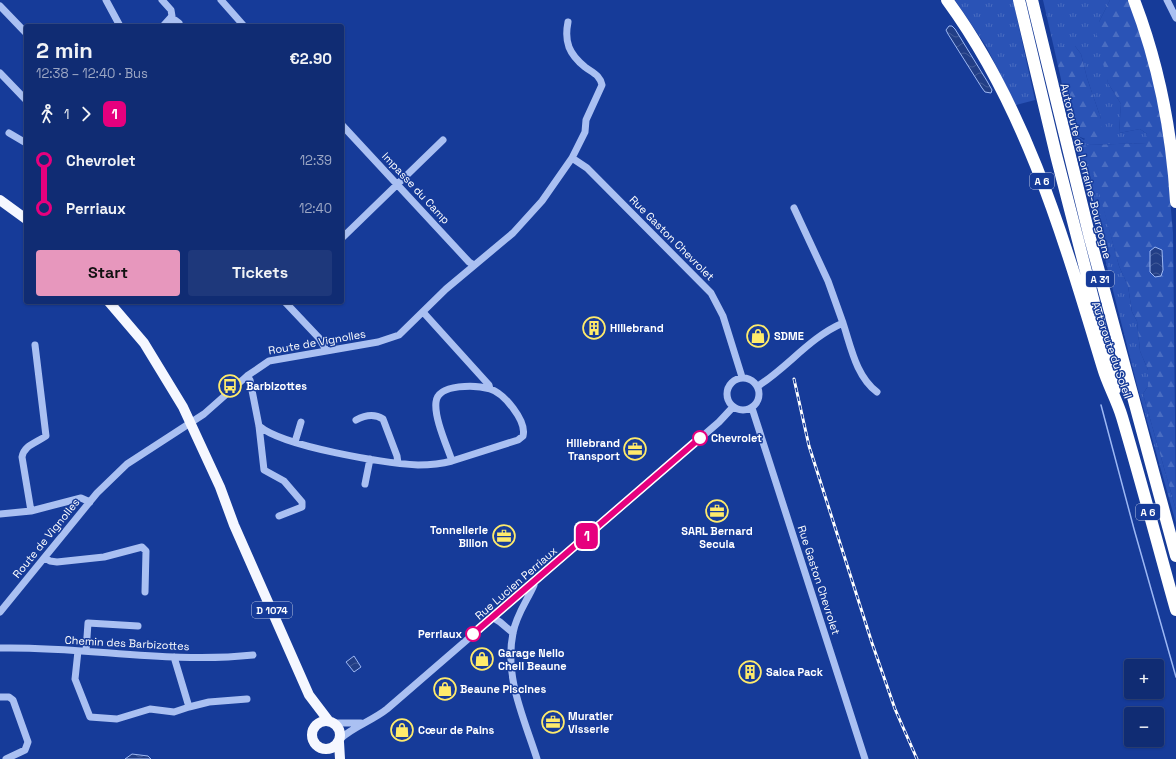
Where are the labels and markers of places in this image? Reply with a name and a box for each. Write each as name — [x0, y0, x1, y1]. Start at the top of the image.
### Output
building icon: Hillebrand — [581, 315, 607, 341]
place label: Hillebrand — [610, 321, 664, 335]
shop icon: SDME — [745, 323, 771, 349]
place label: SDME — [774, 329, 804, 343]
bus stop icon: Barbizottes — [217, 373, 243, 399]
place label: Barbizottes — [246, 379, 307, 393]
marker: Chevrolet — [692, 430, 708, 446]
place label: Chevrolet — [711, 431, 762, 445]
place label: Hillebrand Transport — [566, 436, 620, 463]
office icon: Hillebrand Transport — [622, 436, 648, 462]
office icon: SARL Bernard Secula — [704, 498, 730, 524]
place label: Tonnellerie Billon — [430, 523, 488, 550]
office icon: Tonnellerie Billon — [491, 523, 517, 549]
place label: SARL Bernard Secula — [681, 524, 753, 551]
marker: Perriaux — [465, 626, 481, 642]
place label: Perriaux — [418, 627, 462, 641]
shop icon: Garage Nello Cheli Beaune — [469, 646, 495, 672]
place label: Garage Nello Cheli Beaune — [498, 646, 567, 673]
building icon: Saica Pack — [737, 659, 763, 685]
place label: Saica Pack — [766, 665, 824, 679]
shop icon: Beaune Piscines — [432, 676, 458, 702]
place label: Beaune Piscines — [460, 682, 546, 696]
office icon: Muratier Visserie — [540, 709, 566, 735]
place label: Muratier Visserie — [568, 709, 614, 736]
shop icon: Cœur de Pains — [389, 717, 415, 743]
place label: Cœur de Pains — [418, 723, 495, 737]

